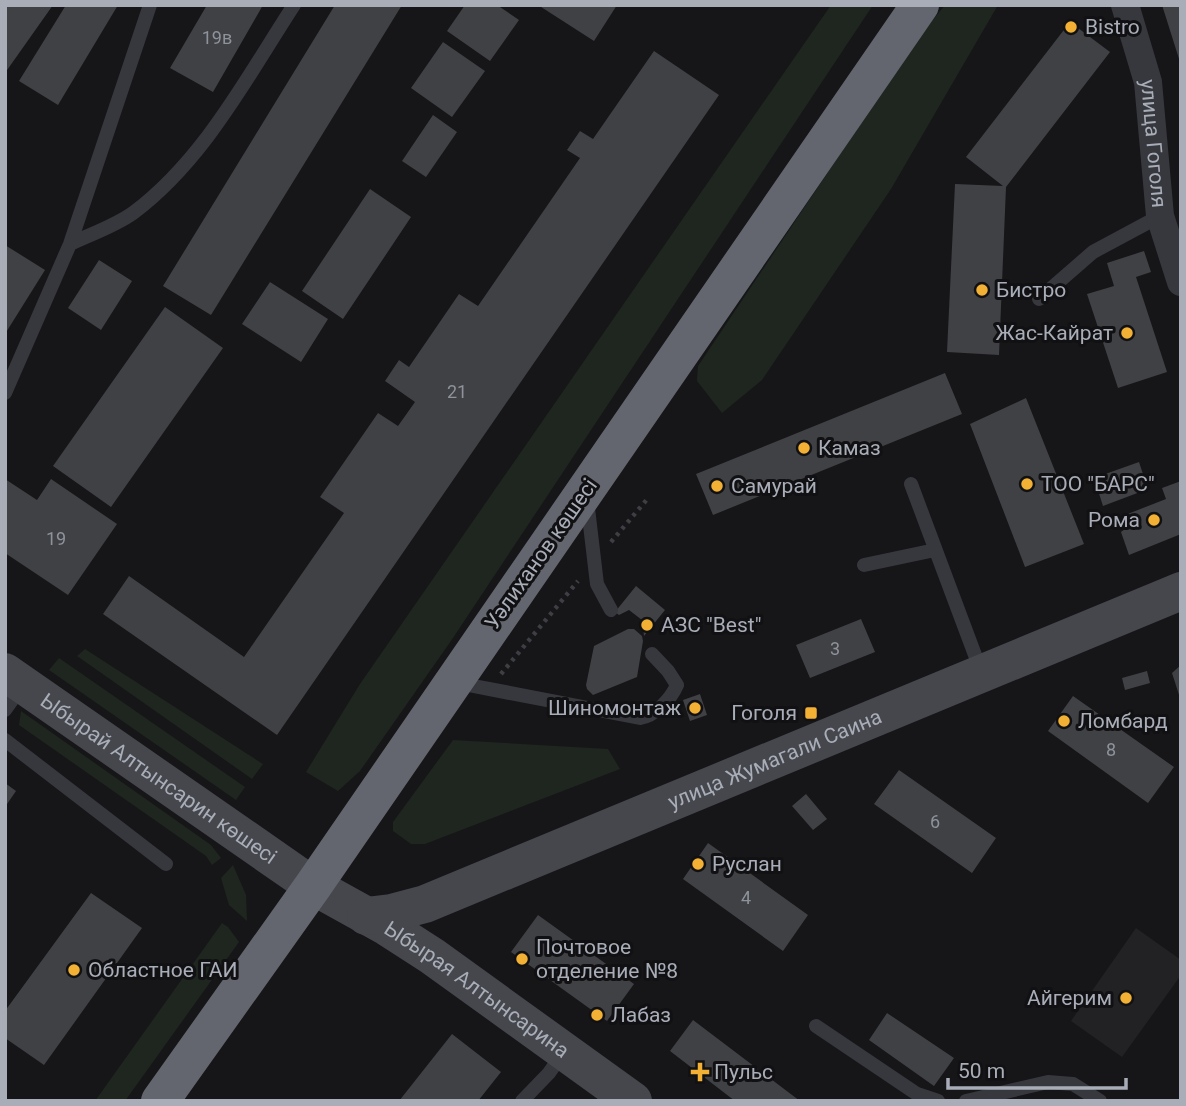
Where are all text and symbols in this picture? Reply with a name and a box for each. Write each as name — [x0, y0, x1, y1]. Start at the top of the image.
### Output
place label: Bistro — [1085, 15, 1140, 39]
marker: Bistro — [1063, 19, 1079, 35]
house number: 19в — [202, 27, 232, 48]
street label: улица Гоголя — [1136, 78, 1171, 209]
place label: Бистро — [996, 278, 1066, 302]
marker: Бистро — [974, 282, 990, 298]
place label: Жас-Кайрат — [996, 321, 1113, 345]
marker: Жас-Кайрат — [1119, 325, 1135, 341]
house number: 21 — [447, 381, 467, 402]
place label: Камаз — [818, 436, 881, 460]
marker: Камаз — [796, 440, 812, 456]
place label: ТОО "БАРС" — [1041, 472, 1155, 496]
street label: Уәлиханов көшесі — [480, 474, 602, 634]
place label: Самурай — [731, 474, 817, 498]
marker: ТОО "БАРС" — [1019, 476, 1035, 492]
marker: Самурай — [709, 478, 725, 494]
place label: Рома — [1088, 508, 1140, 532]
marker: Рома — [1146, 512, 1162, 528]
house number: 19 — [46, 528, 66, 549]
place label: АЗС "Best" — [661, 613, 761, 637]
marker: АЗС "Best" — [639, 617, 655, 633]
house number: 3 — [830, 638, 840, 659]
street label: Ыбырай Алтынсарин көшесі — [36, 688, 281, 869]
place label: Шиномонтаж — [548, 696, 681, 720]
marker: Шиномонтаж — [687, 700, 703, 716]
place label: Гоголя — [731, 701, 797, 725]
street label: улица Жумагали Саина — [664, 704, 885, 814]
marker: Гоголя — [803, 705, 819, 721]
place label: Ломбард — [1078, 709, 1168, 733]
marker: Ломбард — [1056, 713, 1072, 729]
house number: 8 — [1106, 739, 1116, 760]
house number: 6 — [930, 811, 940, 832]
place label: Руслан — [712, 852, 782, 876]
marker: Руслан — [690, 856, 706, 872]
house number: 4 — [741, 887, 751, 908]
street label: Ыбырая Алтынсарина — [380, 916, 574, 1063]
place label: Почтовое отделение №8 — [536, 935, 678, 983]
marker: Почтовое отделение №8 — [514, 951, 530, 967]
place label: Областное ГАИ — [88, 958, 238, 982]
marker: Областное ГАИ — [66, 962, 82, 978]
place label: Айгерим — [1027, 986, 1112, 1010]
marker: Айгерим — [1118, 990, 1134, 1006]
place label: Лабаз — [611, 1003, 671, 1027]
marker: Лабаз — [589, 1007, 605, 1023]
scale bar — [948, 1046, 1126, 1090]
text: 50 m — [958, 1059, 1005, 1083]
place label: Пульс — [714, 1060, 773, 1084]
marker: Пульс — [692, 1064, 708, 1080]

